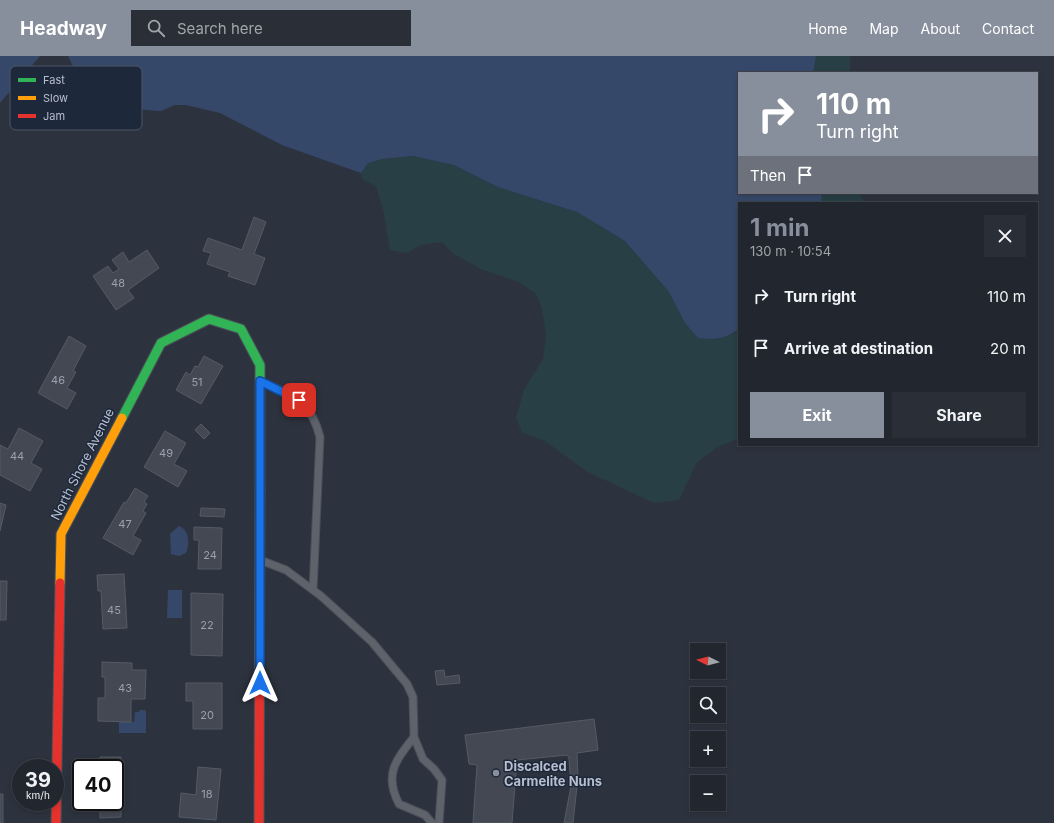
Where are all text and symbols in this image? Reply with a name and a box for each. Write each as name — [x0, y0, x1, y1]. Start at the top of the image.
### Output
search box — [131, 10, 411, 46]
text: Headway — [20, 17, 107, 40]
icon: search — [145, 17, 167, 39]
text: Search here — [177, 19, 263, 38]
text: Home — [808, 20, 847, 37]
text: Map — [869, 20, 899, 37]
text: About — [921, 20, 960, 37]
text: Contact — [982, 20, 1034, 37]
legend — [10, 66, 142, 130]
text: Fast — [43, 73, 65, 87]
text: 110 m — [816, 87, 891, 121]
icon: right — [750, 88, 802, 140]
text: Slow — [43, 91, 68, 105]
text: Jam — [43, 109, 65, 123]
text: Turn right — [816, 121, 899, 142]
icon: arrive — [794, 164, 816, 186]
text: Then — [750, 166, 786, 185]
text: 1 min — [750, 213, 809, 242]
button: close — [984, 215, 1026, 257]
text: 130 m · 10:54 — [750, 243, 831, 259]
house number: 48 — [111, 276, 125, 290]
icon: right — [750, 285, 772, 307]
text: Turn right — [784, 287, 856, 306]
text: 110 m — [987, 287, 1026, 306]
icon: arrive — [750, 337, 772, 359]
text: Arrive at destination — [784, 339, 933, 358]
text: 20 m — [990, 339, 1026, 358]
house number: 46 — [51, 373, 65, 387]
house number: 51 — [191, 375, 203, 389]
pin — [282, 383, 316, 417]
icon: arrive — [288, 389, 310, 411]
button: Exit — [750, 392, 884, 438]
button: Share — [892, 392, 1026, 438]
street label: North Shore Avenue — [47, 405, 117, 523]
house number: 49 — [159, 446, 173, 460]
house number: 44 — [10, 449, 24, 463]
house number: 47 — [118, 517, 132, 531]
house number: 24 — [203, 548, 217, 562]
house number: 45 — [107, 603, 121, 617]
house number: 22 — [200, 618, 214, 632]
north arrow — [690, 643, 726, 679]
map controls — [690, 643, 726, 811]
position arrow — [239, 662, 281, 704]
house number: 43 — [118, 681, 132, 695]
button: search — [690, 687, 726, 723]
house number: 20 — [200, 708, 214, 722]
button: + — [690, 731, 726, 767]
place label: Discalced Carmelite Nuns — [504, 758, 602, 789]
speed limit sign: 40 — [72, 759, 124, 811]
text: 39 — [25, 768, 51, 792]
marker: Discalced Carmelite Nuns — [491, 768, 501, 778]
button: − — [690, 775, 726, 811]
house number: 18 — [201, 787, 213, 801]
text: km/h — [26, 789, 50, 801]

